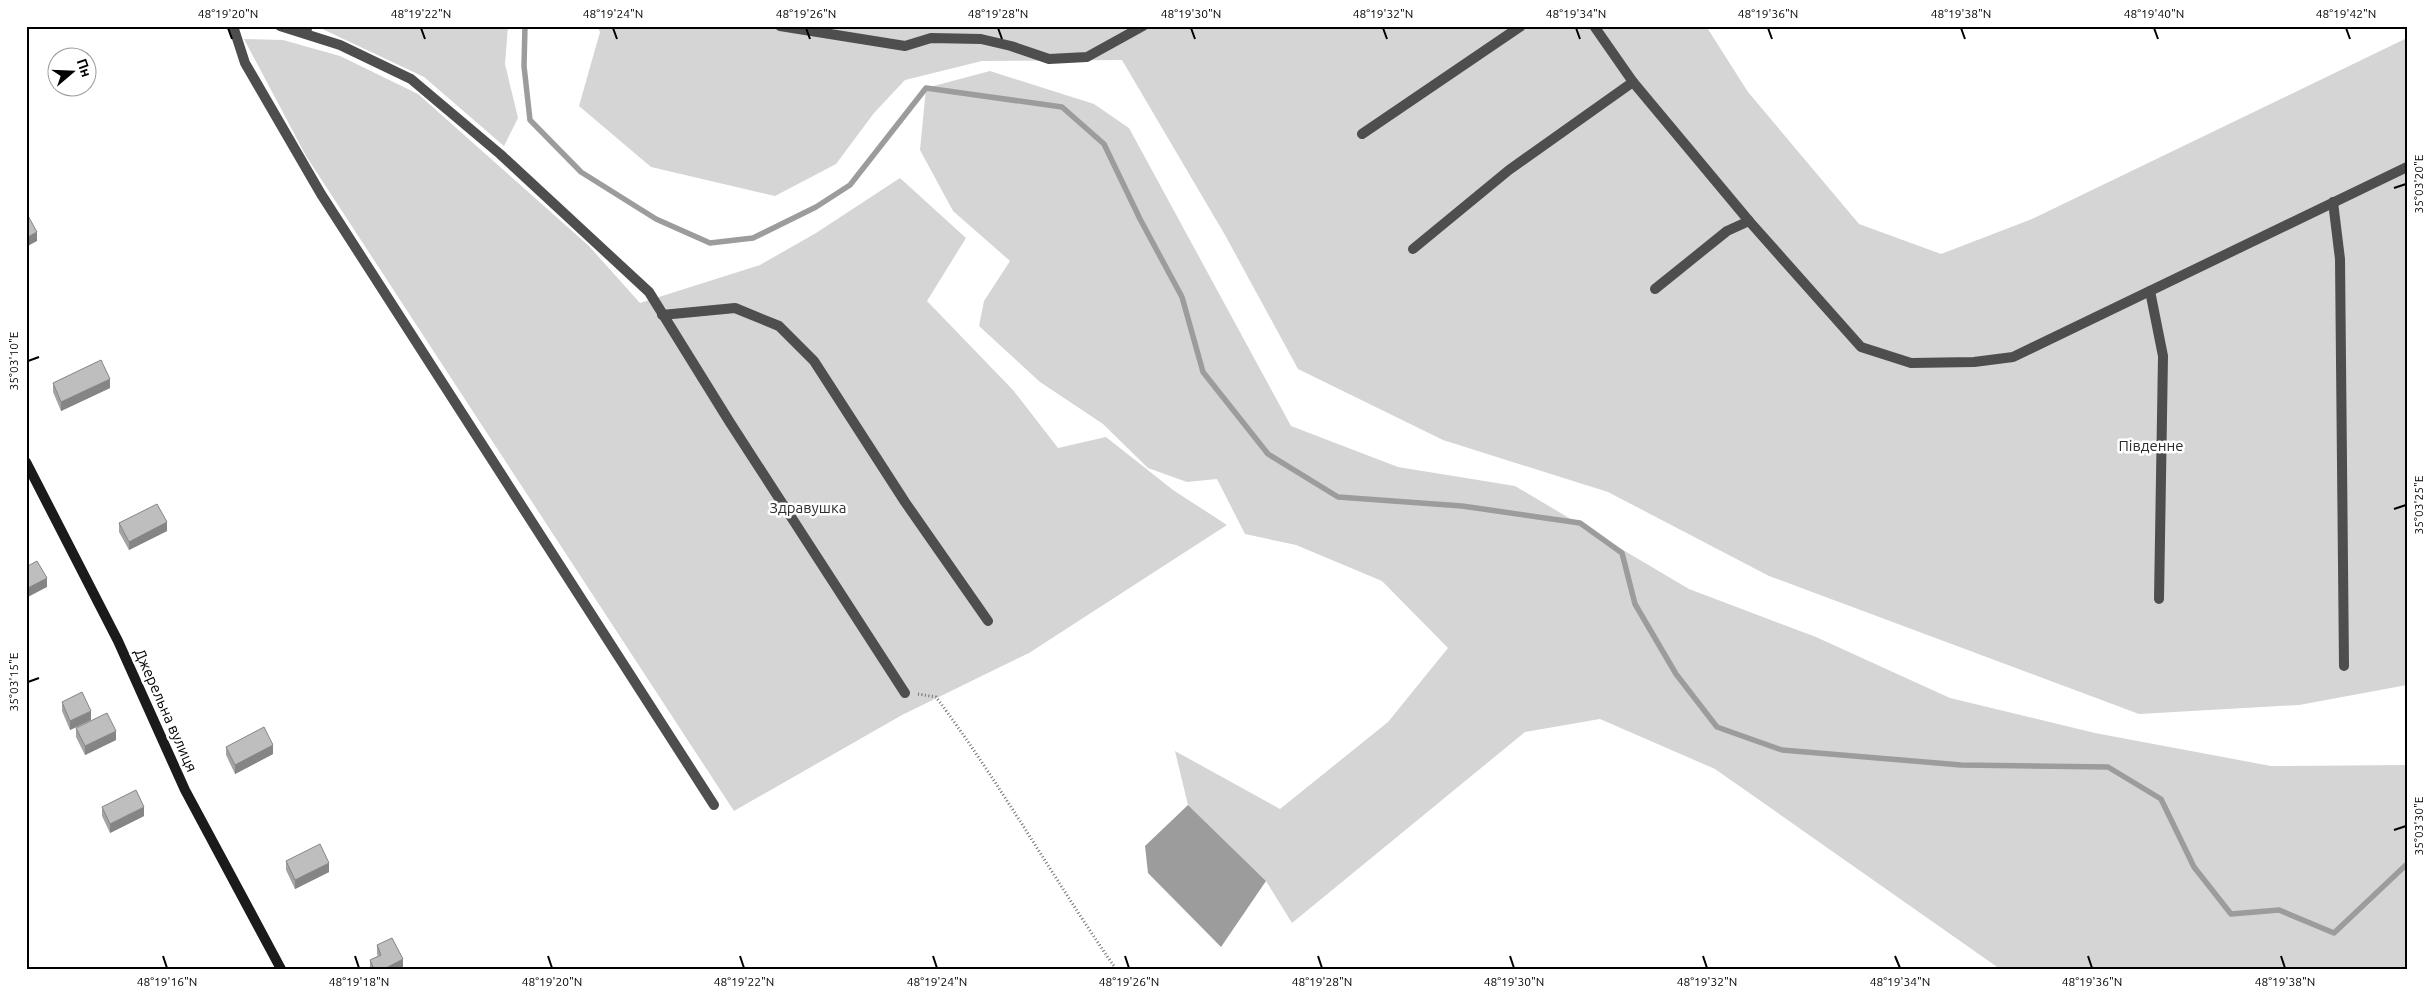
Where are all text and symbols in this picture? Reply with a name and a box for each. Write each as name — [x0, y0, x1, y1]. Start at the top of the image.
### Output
text: 48°19'20"N — [198, 7, 258, 20]
text: 48°19'22"N — [391, 7, 451, 20]
text: 48°19'24"N — [583, 7, 643, 20]
text: 48°19'26"N — [776, 7, 836, 20]
text: 48°19'28"N — [968, 7, 1028, 20]
text: 48°19'30"N — [1161, 7, 1221, 20]
text: 48°19'32"N — [1353, 7, 1413, 20]
text: 48°19'34"N — [1546, 7, 1606, 20]
text: 48°19'36"N — [1738, 7, 1798, 20]
text: 48°19'38"N — [1931, 7, 1991, 20]
text: 48°19'40"N — [2124, 7, 2184, 20]
text: 48°19'42"N — [2316, 7, 2376, 20]
north arrow — [48, 48, 98, 98]
text: Пн — [74, 56, 95, 79]
text: 35°03'20"E — [2412, 154, 2425, 213]
text: 35°03'10"E — [7, 331, 20, 390]
park label: Південне — [2118, 437, 2184, 454]
text: 35°03'25"E — [2412, 475, 2425, 534]
park label: Здравушка — [770, 499, 846, 516]
street label: Джерельна вулиця — [131, 646, 201, 774]
text: 35°03'15"E — [7, 652, 20, 711]
text: 35°03'30"E — [2412, 796, 2425, 855]
text: 48°19'16"N — [137, 975, 197, 988]
text: 48°19'18"N — [329, 975, 389, 988]
text: 48°19'20"N — [522, 975, 582, 988]
text: 48°19'22"N — [714, 975, 774, 988]
text: 48°19'24"N — [907, 975, 967, 988]
text: 48°19'26"N — [1099, 975, 1159, 988]
text: 48°19'28"N — [1292, 975, 1352, 988]
text: 48°19'30"N — [1484, 975, 1544, 988]
text: 48°19'32"N — [1677, 975, 1737, 988]
text: 48°19'34"N — [1870, 975, 1930, 988]
text: 48°19'36"N — [2062, 975, 2122, 988]
text: 48°19'38"N — [2255, 975, 2315, 988]

